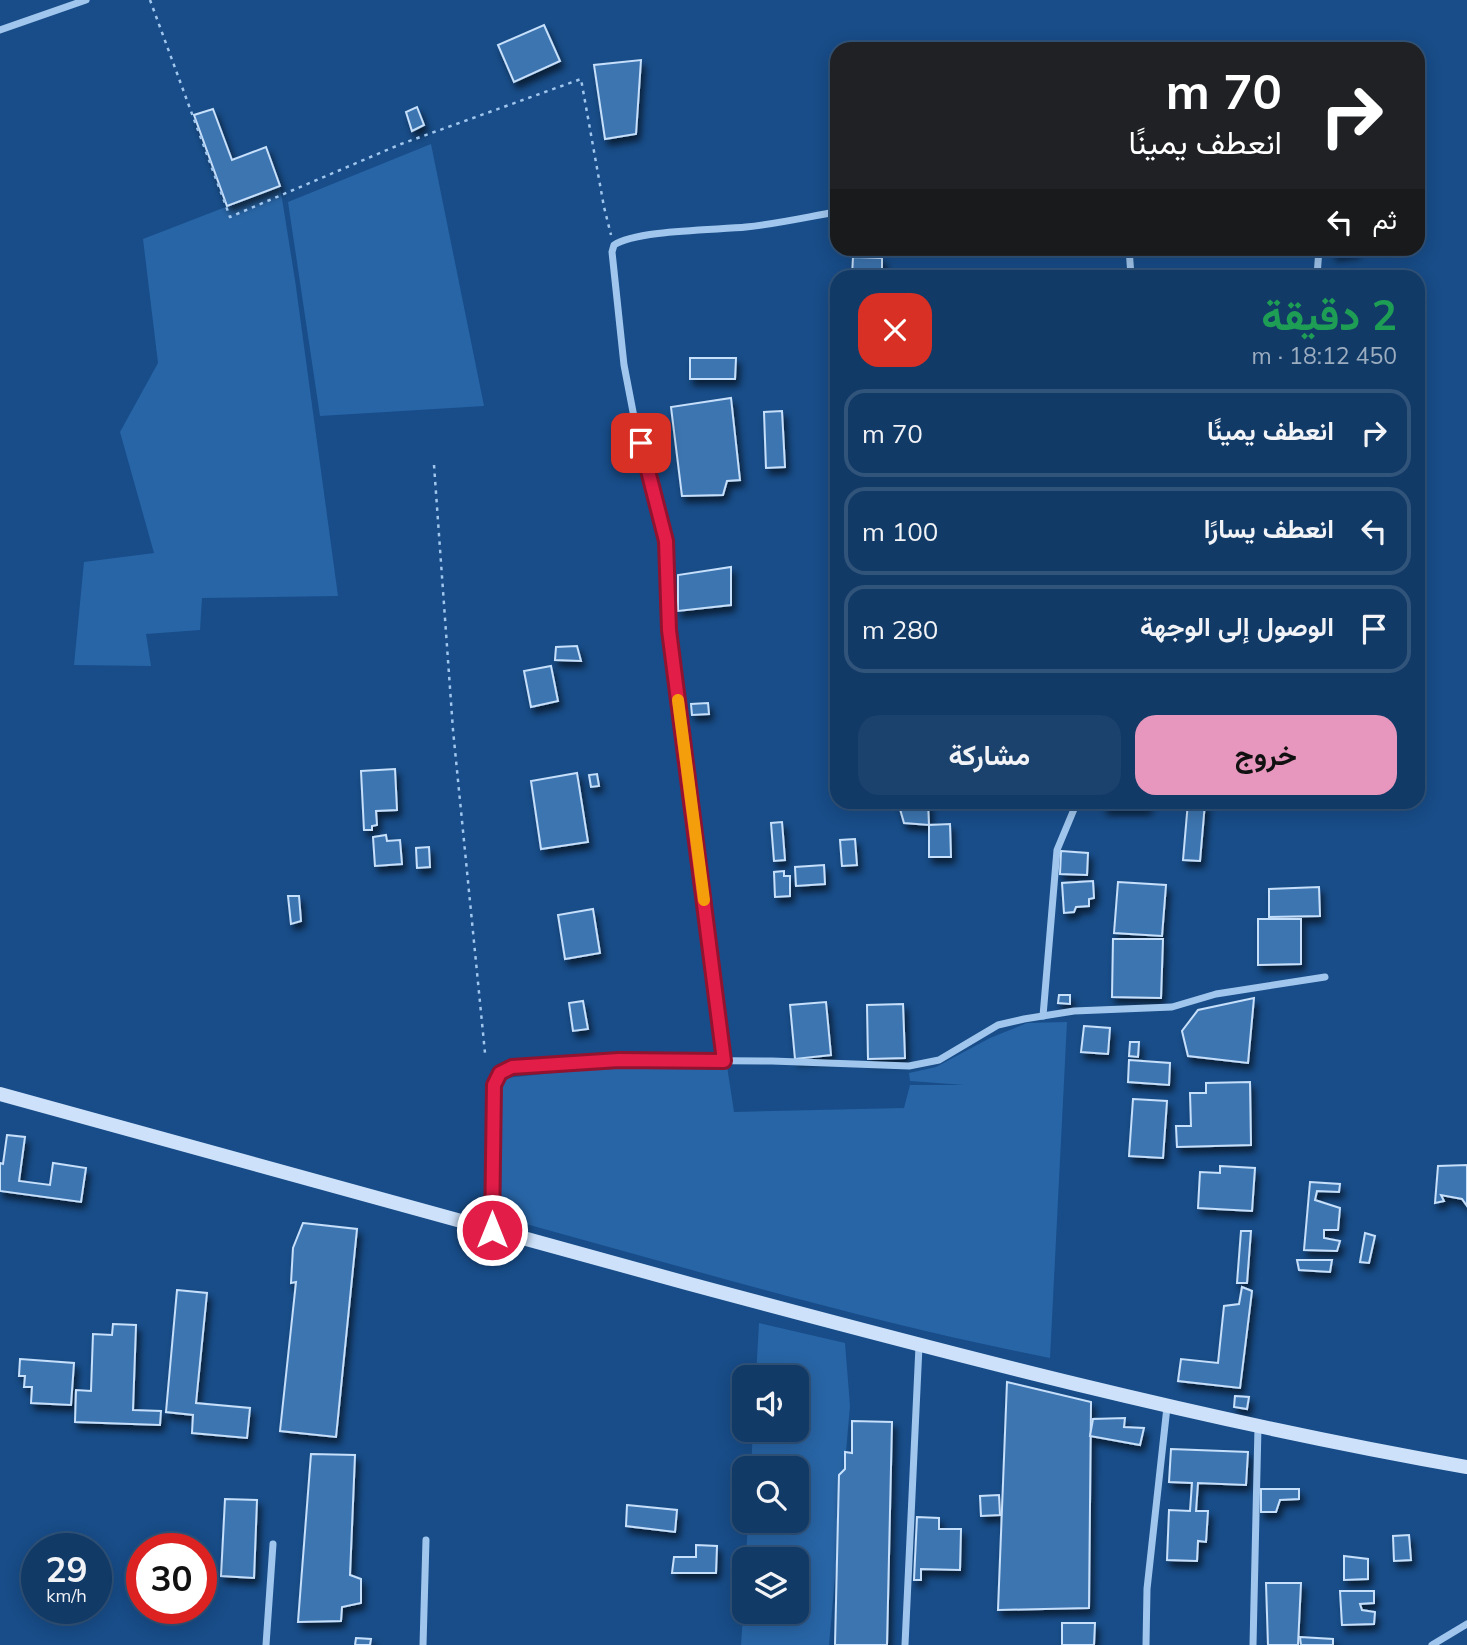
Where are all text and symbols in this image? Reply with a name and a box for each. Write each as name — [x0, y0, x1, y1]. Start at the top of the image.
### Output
text: 70 m — [1166, 60, 1282, 121]
icon: right — [1306, 70, 1397, 161]
text: انعطف يمينًا — [1128, 122, 1282, 162]
icon: left — [1321, 203, 1359, 241]
text: ثم — [1373, 203, 1397, 236]
text: 2 دقيقة — [1261, 288, 1397, 341]
button: close — [858, 293, 932, 367]
text: 450 m · 18:12 — [1252, 341, 1397, 370]
pin — [611, 413, 671, 473]
text: انعطف يمينًا — [1207, 414, 1334, 447]
icon: right — [1355, 414, 1393, 452]
text: 70 m — [862, 417, 923, 450]
icon: arrive — [622, 424, 660, 462]
text: انعطف يسارًا — [1204, 512, 1334, 545]
icon: left — [1355, 512, 1393, 550]
text: 100 m — [862, 515, 938, 548]
text: الوصول إلى الوجهة — [1140, 610, 1334, 643]
icon: arrive — [1355, 610, 1393, 648]
text: 280 m — [862, 613, 938, 646]
button: مشاركة — [858, 715, 1121, 795]
button: خروج — [1135, 715, 1397, 795]
position arrow — [455, 1193, 529, 1267]
map controls — [732, 1365, 809, 1624]
button: sound — [732, 1365, 809, 1442]
button: search — [732, 1456, 809, 1533]
speed limit sign: 30 — [126, 1533, 217, 1624]
text: 29 — [45, 1547, 88, 1591]
button: layers — [732, 1547, 809, 1624]
text: km/h — [46, 1584, 87, 1607]

